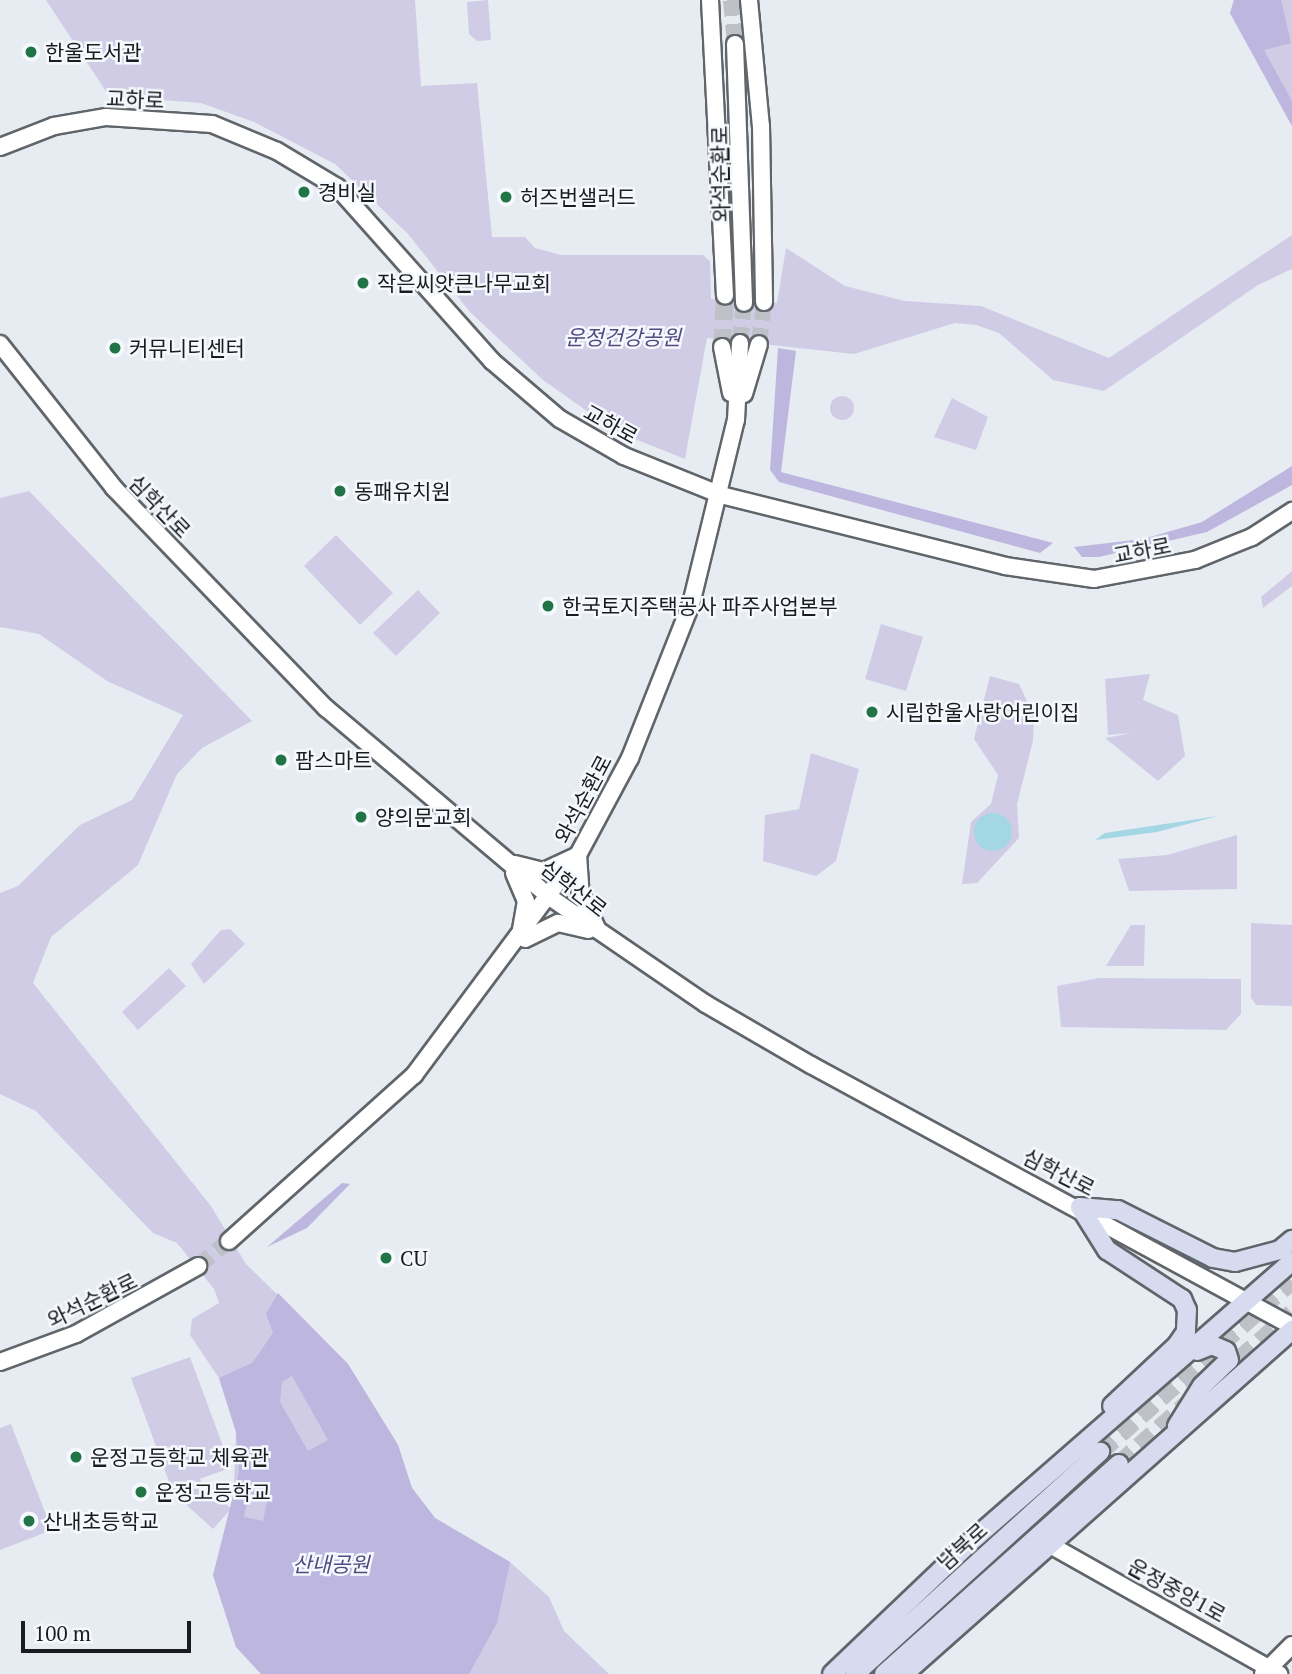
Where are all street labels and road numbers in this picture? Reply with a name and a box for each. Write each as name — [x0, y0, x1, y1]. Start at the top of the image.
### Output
street label: 교하로 — [106, 85, 164, 113]
street label: 와석순환로 — [707, 125, 733, 223]
street label: 교하로 — [580, 399, 642, 449]
street label: 심학산로 — [124, 469, 196, 543]
street label: 교하로 — [1111, 532, 1173, 568]
street label: 와석순환로 — [549, 750, 617, 848]
street label: 심학산로 — [536, 854, 612, 922]
street label: 심학산로 — [1019, 1143, 1099, 1201]
street label: 와석순환로 — [43, 1268, 141, 1332]
street label: 남북로 — [932, 1517, 992, 1575]
street label: 운정중앙1로 — [1124, 1553, 1230, 1627]

